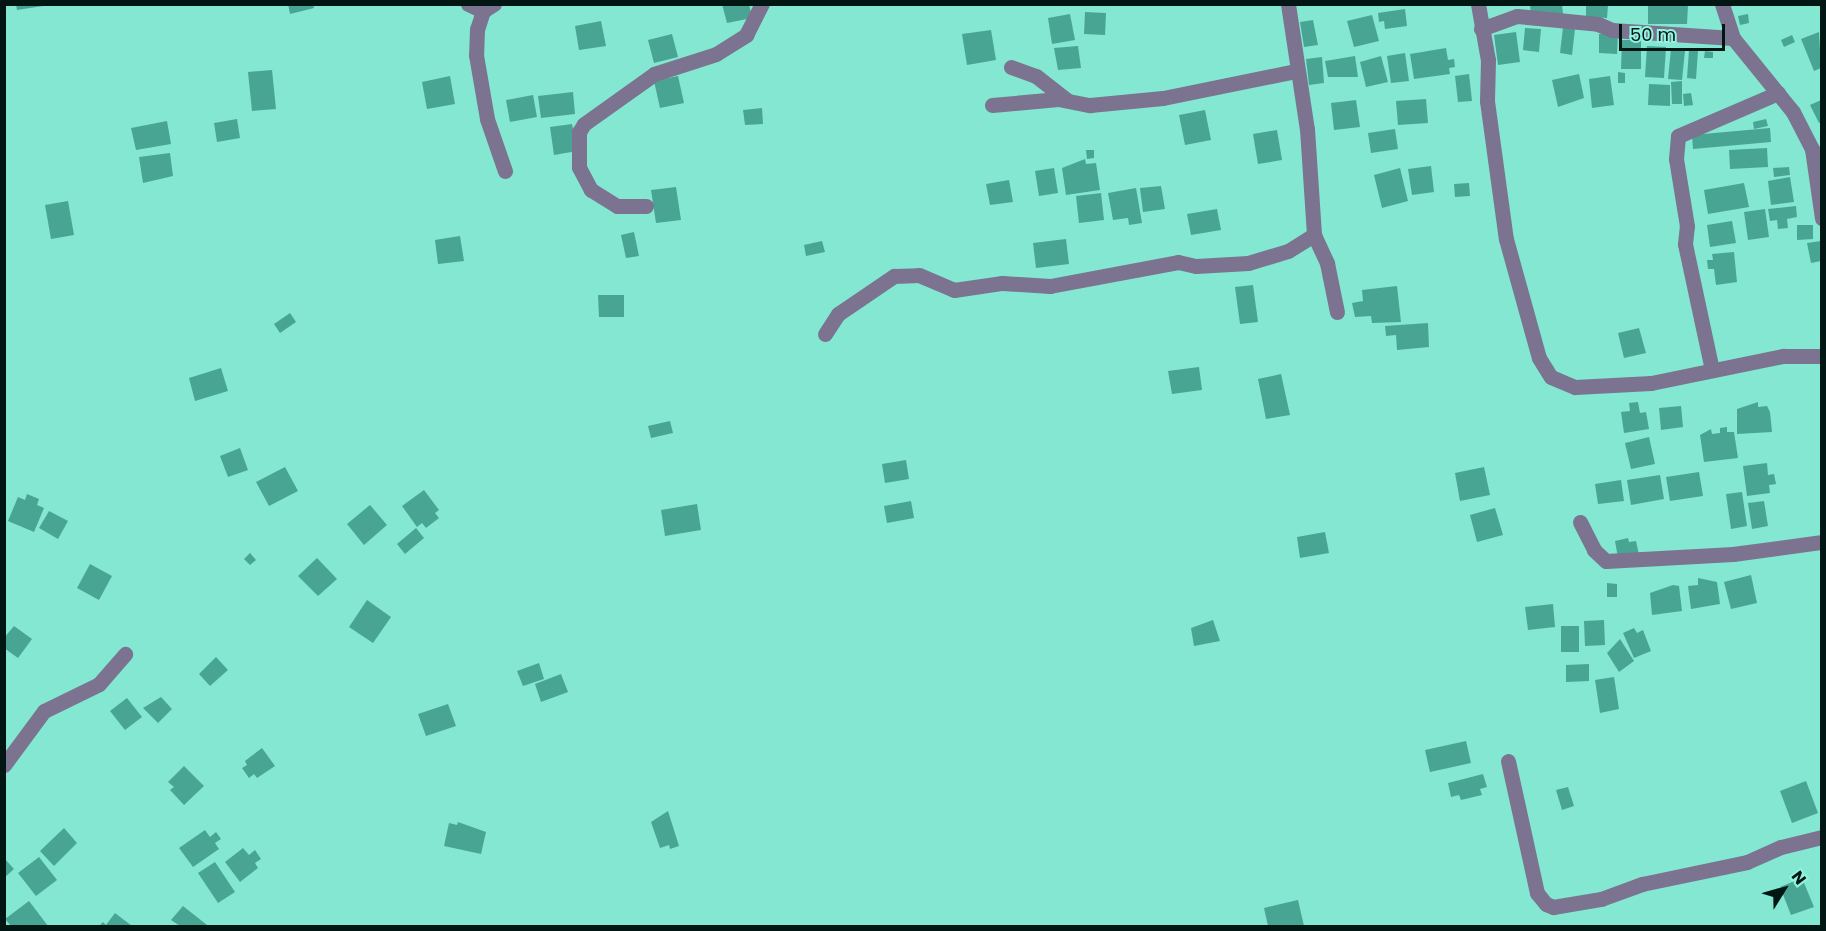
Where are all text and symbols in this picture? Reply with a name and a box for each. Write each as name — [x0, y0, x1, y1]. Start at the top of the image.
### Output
scale bar — [1622, 12, 1728, 50]
text: 50 m — [1630, 22, 1676, 47]
north arrow — [1754, 859, 1814, 919]
text: N — [1786, 866, 1812, 890]

